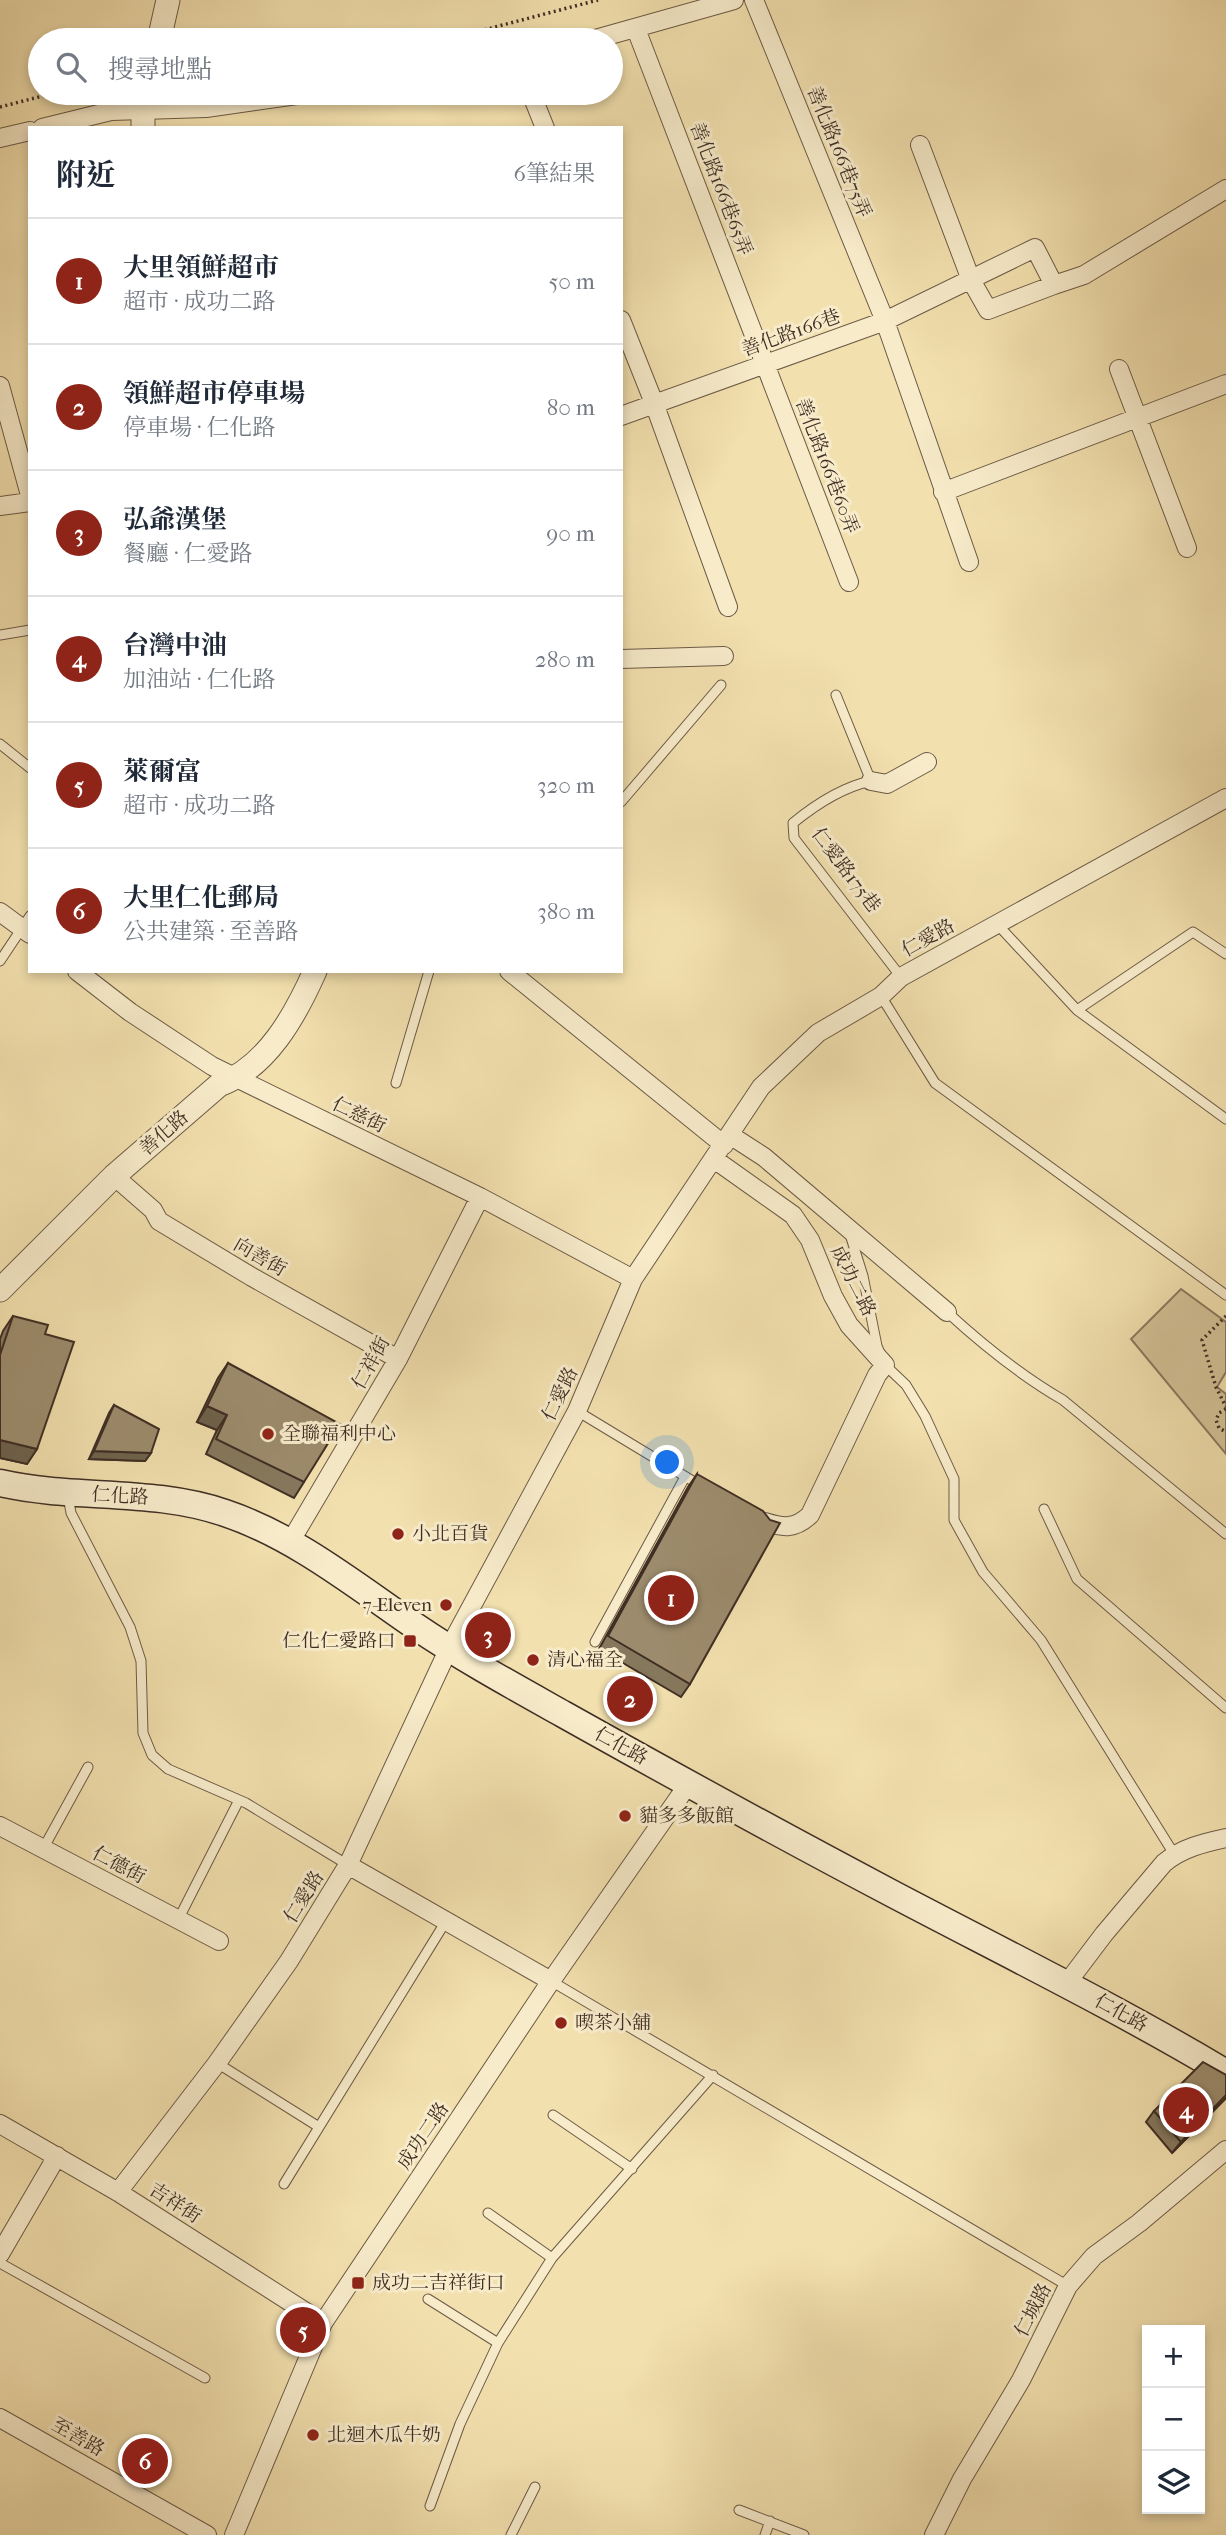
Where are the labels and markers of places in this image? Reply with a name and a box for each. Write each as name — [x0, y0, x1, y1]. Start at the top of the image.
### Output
place label: 全聯福利中心 — [282, 1423, 396, 1445]
marker: 全聯福利中心 — [260, 1426, 276, 1442]
place label: 小北百貨 — [412, 1523, 488, 1545]
marker: 小北百貨 — [390, 1526, 406, 1542]
pin: 1 — [648, 1572, 694, 1624]
place label: 7-Eleven — [362, 1594, 432, 1616]
marker: 7-Eleven — [438, 1597, 454, 1613]
pin: 3 — [465, 1609, 511, 1661]
place label: 仁化仁愛路口 — [282, 1630, 396, 1652]
marker: 仁化仁愛路口 — [402, 1633, 418, 1649]
place label: 清心福全 — [547, 1649, 623, 1671]
marker: 清心福全 — [525, 1652, 541, 1668]
pin: 2 — [607, 1673, 653, 1725]
place label: 貓多多飯館 — [639, 1805, 734, 1827]
marker: 貓多多飯館 — [617, 1808, 633, 1824]
place label: 喫茶小舖 — [575, 2012, 651, 2034]
marker: 喫茶小舖 — [553, 2015, 569, 2031]
pin: 4 — [1163, 2084, 1209, 2136]
place label: 成功二吉祥街口 — [372, 2272, 505, 2294]
marker: 成功二吉祥街口 — [350, 2275, 366, 2291]
pin: 5 — [280, 2304, 326, 2356]
place label: 北迴木瓜牛奶 — [327, 2424, 441, 2446]
marker: 北迴木瓜牛奶 — [305, 2427, 321, 2443]
pin: 6 — [122, 2435, 168, 2487]

